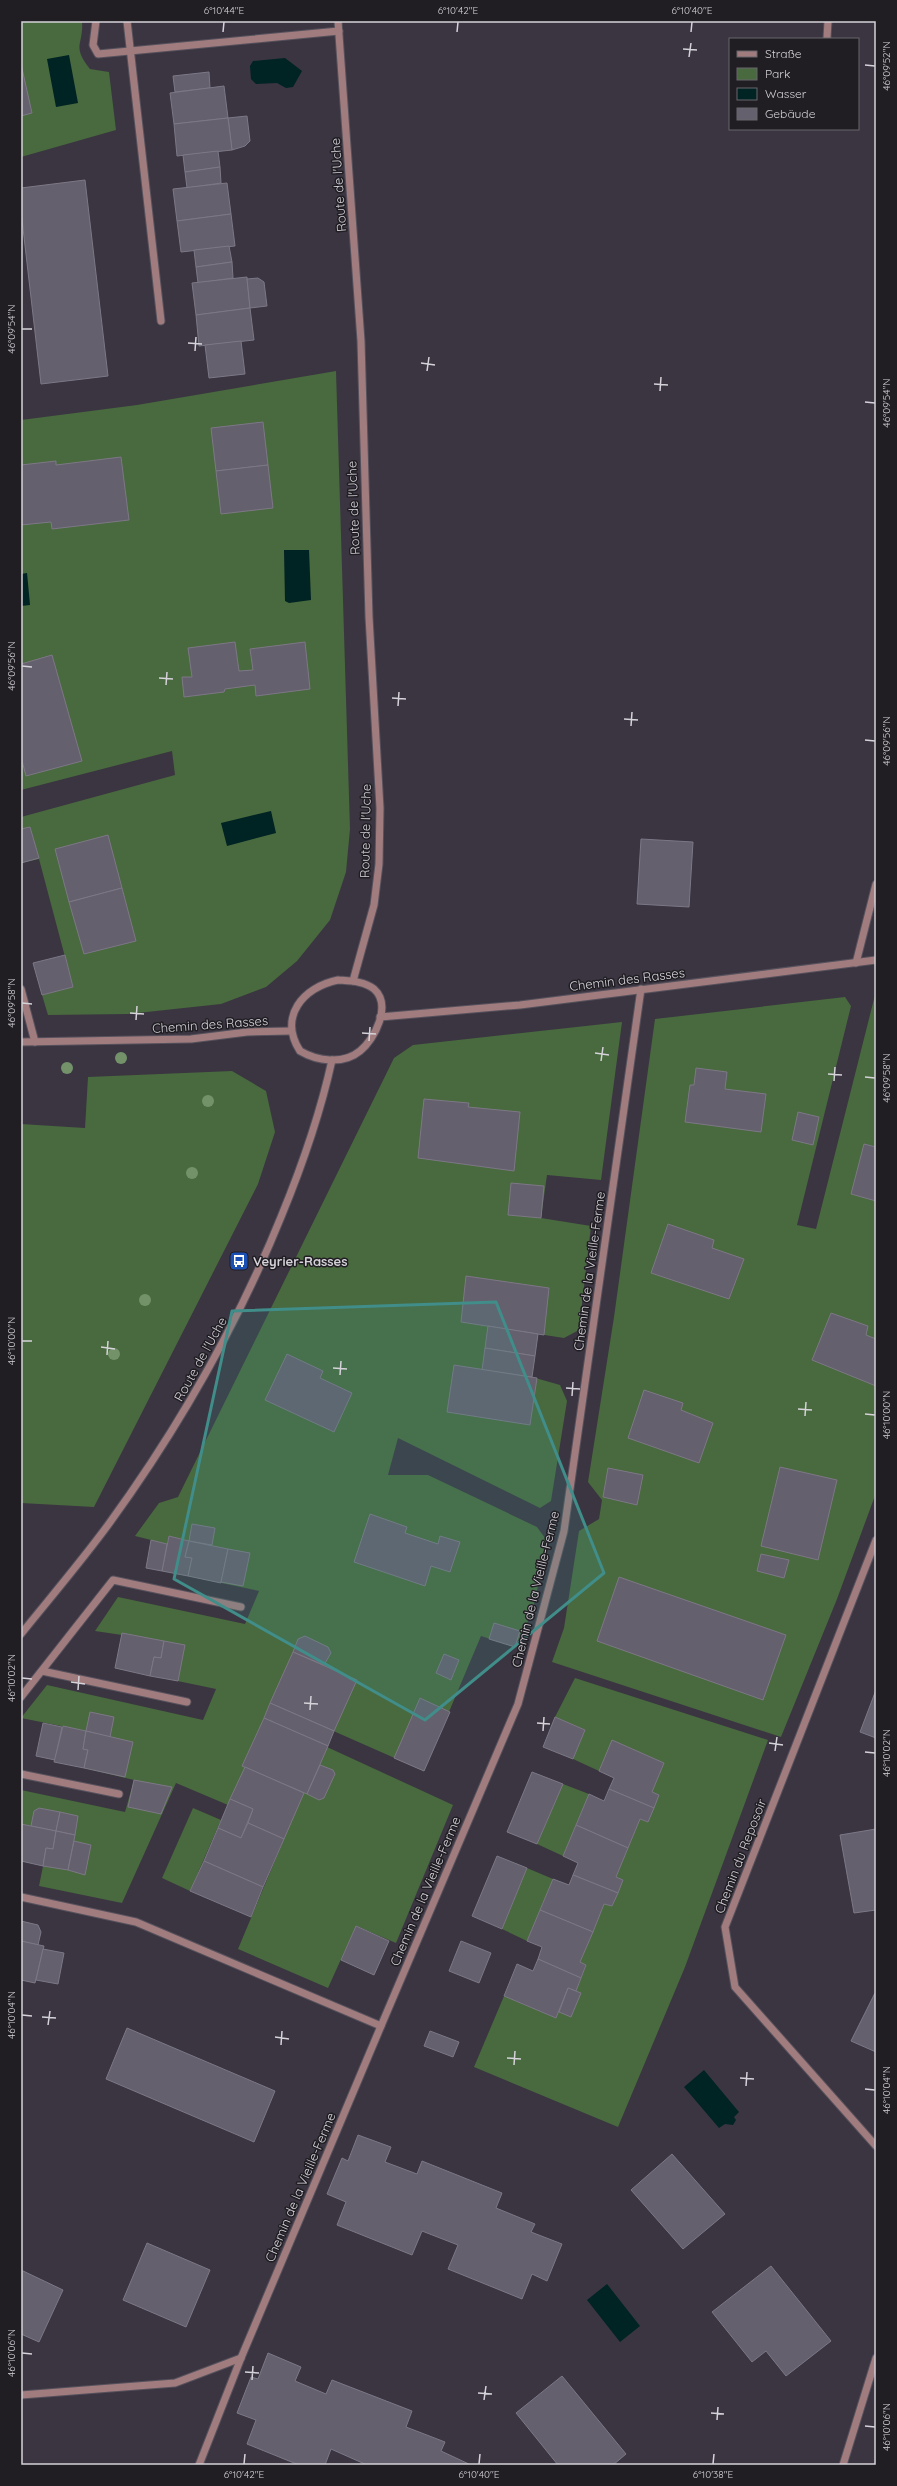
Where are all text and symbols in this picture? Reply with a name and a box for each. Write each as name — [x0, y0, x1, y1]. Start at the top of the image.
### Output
text: 6°10'44"E — [204, 4, 244, 17]
text: 6°10'42"E — [438, 4, 479, 17]
text: 6°10'40"E — [671, 4, 713, 17]
legend — [729, 38, 859, 130]
text: 46°09'52"N — [880, 41, 893, 91]
text: Straße — [765, 46, 802, 61]
text: Park — [765, 66, 790, 81]
text: Wasser — [765, 86, 807, 101]
text: Gebäude — [765, 106, 816, 121]
street label: Route de l'Uche — [327, 137, 349, 233]
text: 46°09'54"N — [5, 304, 18, 354]
text: 46°09'54"N — [880, 378, 893, 428]
street label: Route de l'Uche — [343, 461, 363, 555]
text: 46°09'56"N — [5, 641, 18, 691]
text: 46°09'56"N — [880, 716, 893, 766]
street label: Route de l'Uche — [356, 784, 374, 878]
street label: Chemin des Rasses — [568, 964, 686, 994]
text: 46°09'58"N — [5, 978, 18, 1028]
street label: Chemin des Rasses — [152, 1012, 268, 1036]
text: 46°09'58"N — [880, 1053, 893, 1103]
street label: Chemin de la Vieille-Ferme — [570, 1190, 608, 1352]
bus stop icon: Veyrier-Rasses — [228, 1250, 250, 1272]
place label: Veyrier-Rasses — [253, 1253, 348, 1269]
street label: Route de l'Uche — [170, 1314, 230, 1404]
text: 46°10'00"N — [5, 1317, 18, 1365]
text: 46°10'00"N — [880, 1391, 893, 1439]
street label: Chemin de la Vieille-Ferme — [508, 1509, 562, 1669]
text: 46°10'02"N — [5, 1654, 18, 1702]
text: 46°10'02"N — [880, 1729, 893, 1777]
street label: Chemin du Reposoir — [711, 1796, 769, 1916]
street label: Chemin de la Vieille-Ferme — [386, 1814, 464, 1968]
text: 46°10'04"N — [5, 1991, 18, 2039]
text: 46°10'04"N — [880, 2066, 893, 2114]
street label: Chemin de la Vieille-Ferme — [261, 2110, 339, 2264]
text: 46°10'06"N — [5, 2329, 18, 2377]
text: 46°10'06"N — [880, 2403, 893, 2451]
text: 6°10'42"E — [224, 2468, 265, 2481]
text: 6°10'40"E — [458, 2468, 500, 2481]
text: 6°10'38"E — [693, 2468, 734, 2481]

